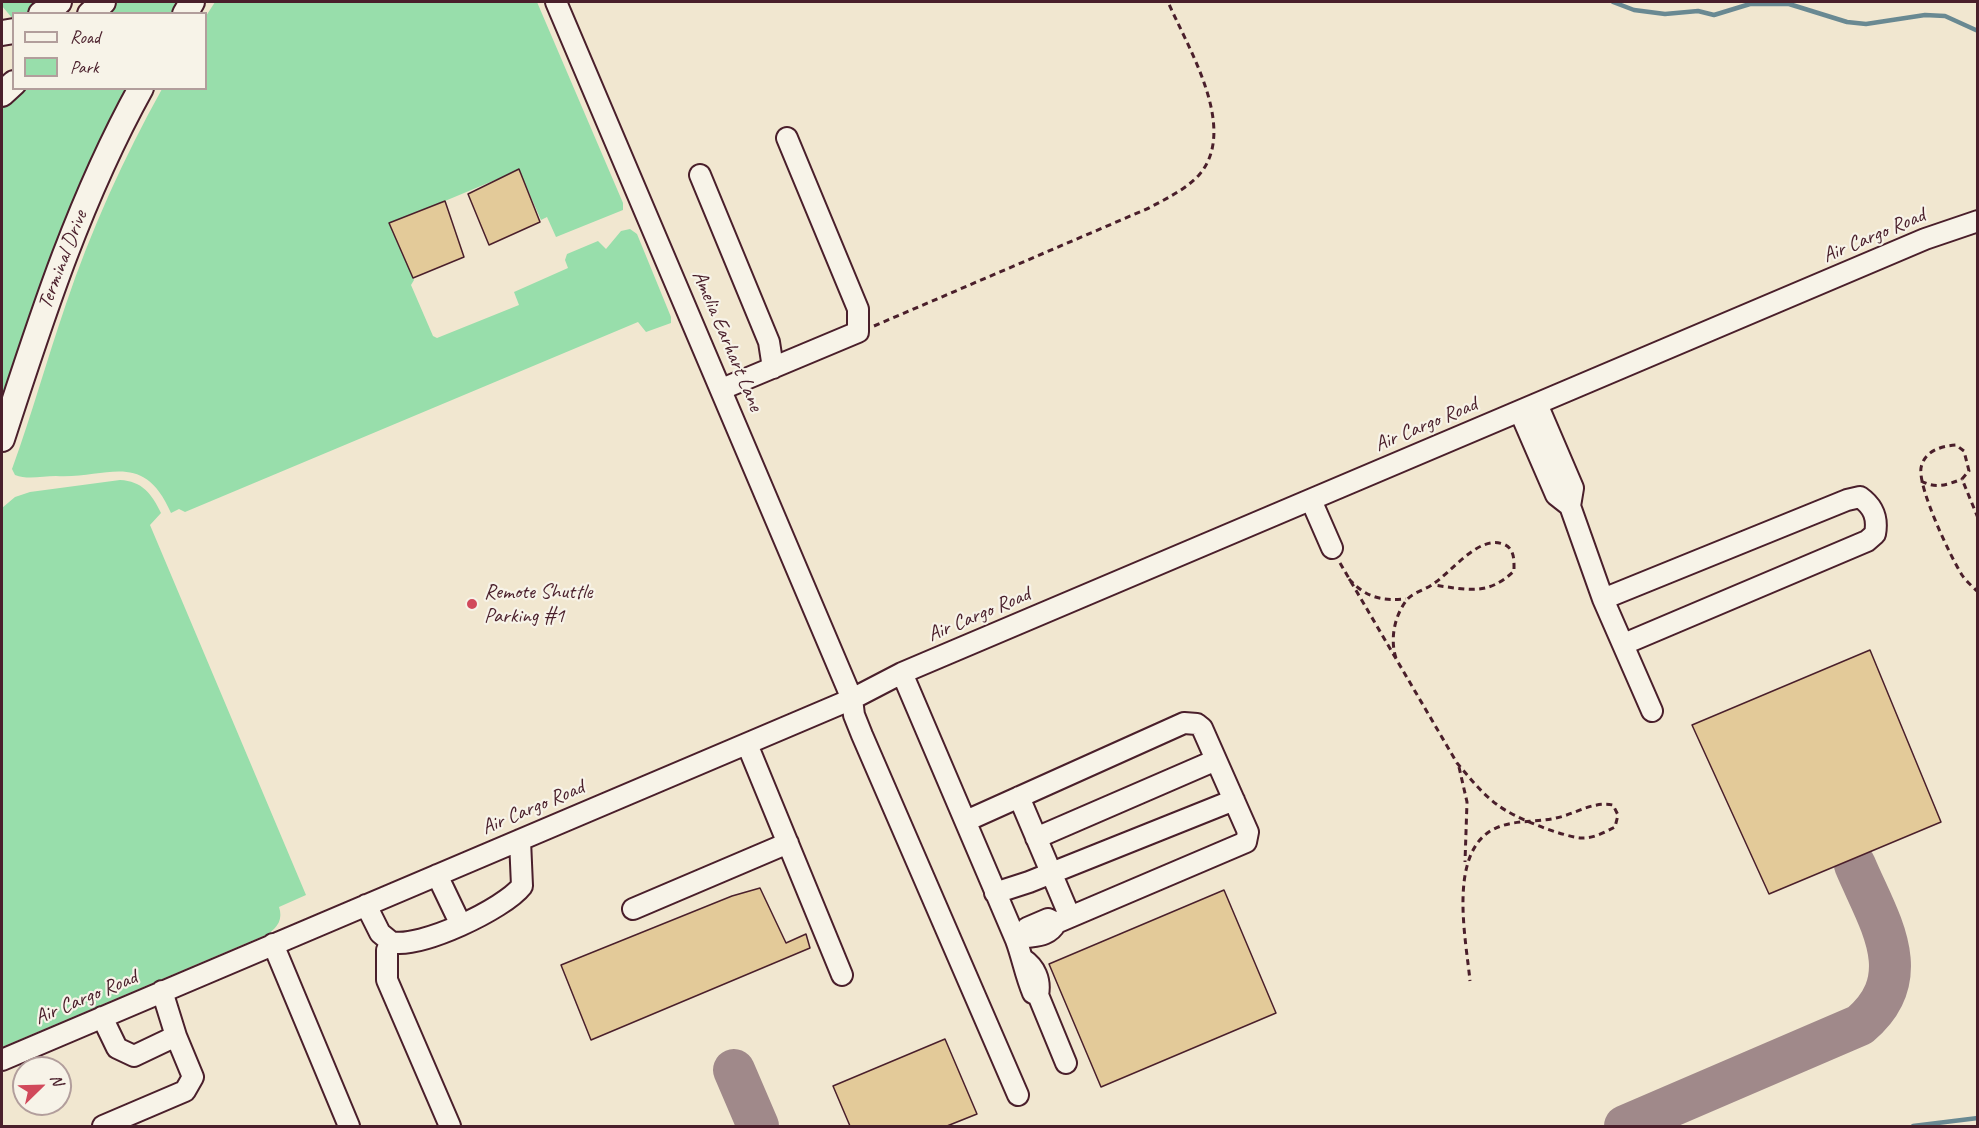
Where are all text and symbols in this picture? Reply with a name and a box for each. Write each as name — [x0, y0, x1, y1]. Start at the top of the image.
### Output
legend — [12, 12, 207, 90]
text: Road — [70, 26, 100, 48]
text: Park — [70, 56, 99, 78]
street label: Air Cargo Road — [1819, 203, 1929, 269]
street label: Terminal Drive — [33, 207, 93, 313]
street label: Amelia Earhart Lane — [686, 267, 768, 415]
street label: Air Cargo Road — [1371, 392, 1481, 458]
place label: Remote Shuttle Parking #1 — [484, 579, 592, 629]
street label: Air Cargo Road — [924, 582, 1034, 648]
marker: Remote Shuttle Parking #1 — [465, 597, 479, 611]
street label: Air Cargo Road — [478, 775, 588, 841]
street label: Air Cargo Road — [31, 965, 141, 1031]
north arrow — [12, 1056, 72, 1116]
text: N — [46, 1071, 68, 1088]

